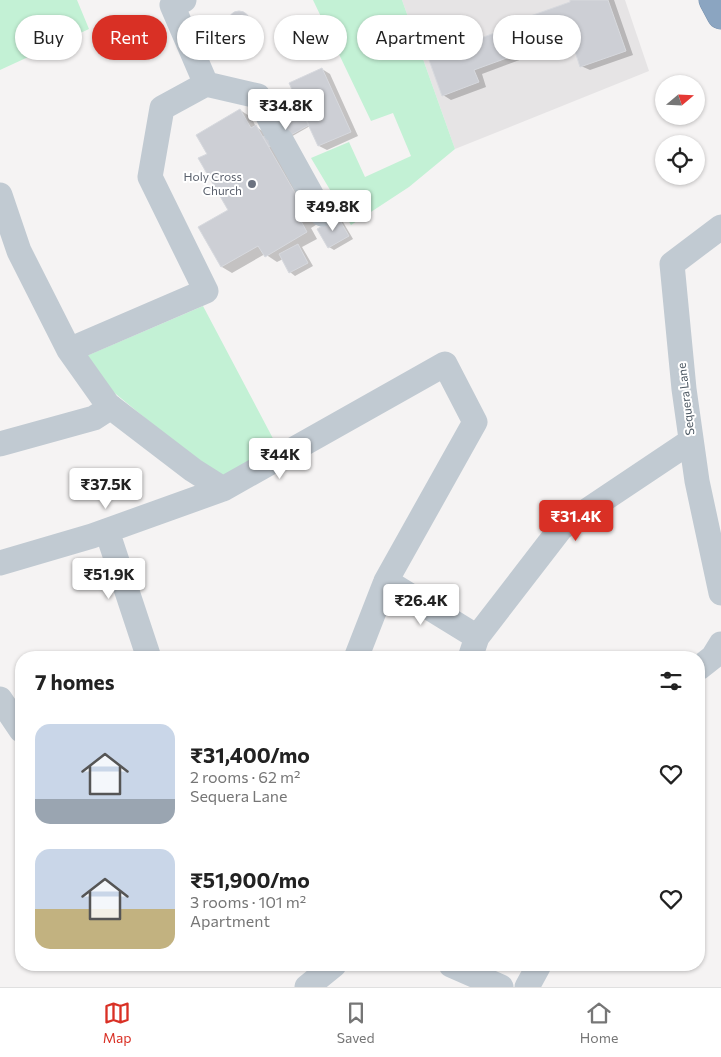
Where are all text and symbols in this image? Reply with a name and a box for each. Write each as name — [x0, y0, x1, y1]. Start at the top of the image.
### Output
chip: Buy — [15, 15, 82, 60]
chip: Rent — [92, 15, 167, 60]
chip: Filters — [177, 15, 264, 60]
chip: New — [274, 15, 347, 60]
chip: Apartment — [357, 15, 483, 60]
chip: House — [493, 15, 581, 60]
north arrow — [655, 75, 705, 125]
map controls — [655, 75, 705, 185]
pin: ₹34.8K — [245, 88, 327, 131]
text: ₹34.8K — [259, 95, 313, 114]
button: locate — [655, 135, 705, 185]
place label: Holy Cross Church — [184, 169, 242, 197]
marker: Holy Cross Church — [246, 178, 258, 190]
pin: ₹49.8K — [292, 190, 374, 232]
text: ₹49.8K — [306, 196, 360, 215]
street label: Sequera Lane — [674, 362, 696, 436]
pin: ₹44K — [250, 438, 310, 480]
text: ₹44K — [260, 444, 300, 463]
pin: ₹37.5K — [65, 468, 147, 510]
text: ₹37.5K — [80, 474, 132, 493]
pin: ₹31.4K — [535, 500, 617, 542]
text: ₹31.4K — [550, 506, 602, 525]
pin: ₹51.9K — [68, 558, 150, 600]
text: ₹51.9K — [83, 564, 135, 583]
pin: ₹26.4K — [380, 584, 462, 626]
text: ₹26.4K — [394, 590, 448, 609]
icon: filters — [657, 667, 685, 695]
text: 7 homes — [35, 669, 114, 694]
text: ₹31,400/mo — [190, 742, 310, 767]
icon: home — [75, 744, 135, 804]
icon: heart — [657, 760, 685, 788]
text: 2 rooms · 62 m² — [190, 767, 300, 786]
text: Sequera Lane — [190, 786, 287, 805]
text: ₹51,900/mo — [190, 867, 310, 892]
icon: home — [75, 869, 135, 929]
icon: heart — [657, 885, 685, 913]
text: 3 rooms · 101 m² — [190, 892, 306, 911]
text: Apartment — [190, 911, 270, 930]
tab: Map — [103, 999, 132, 1046]
tab: Saved — [337, 999, 375, 1046]
tab: Home — [580, 999, 618, 1046]

